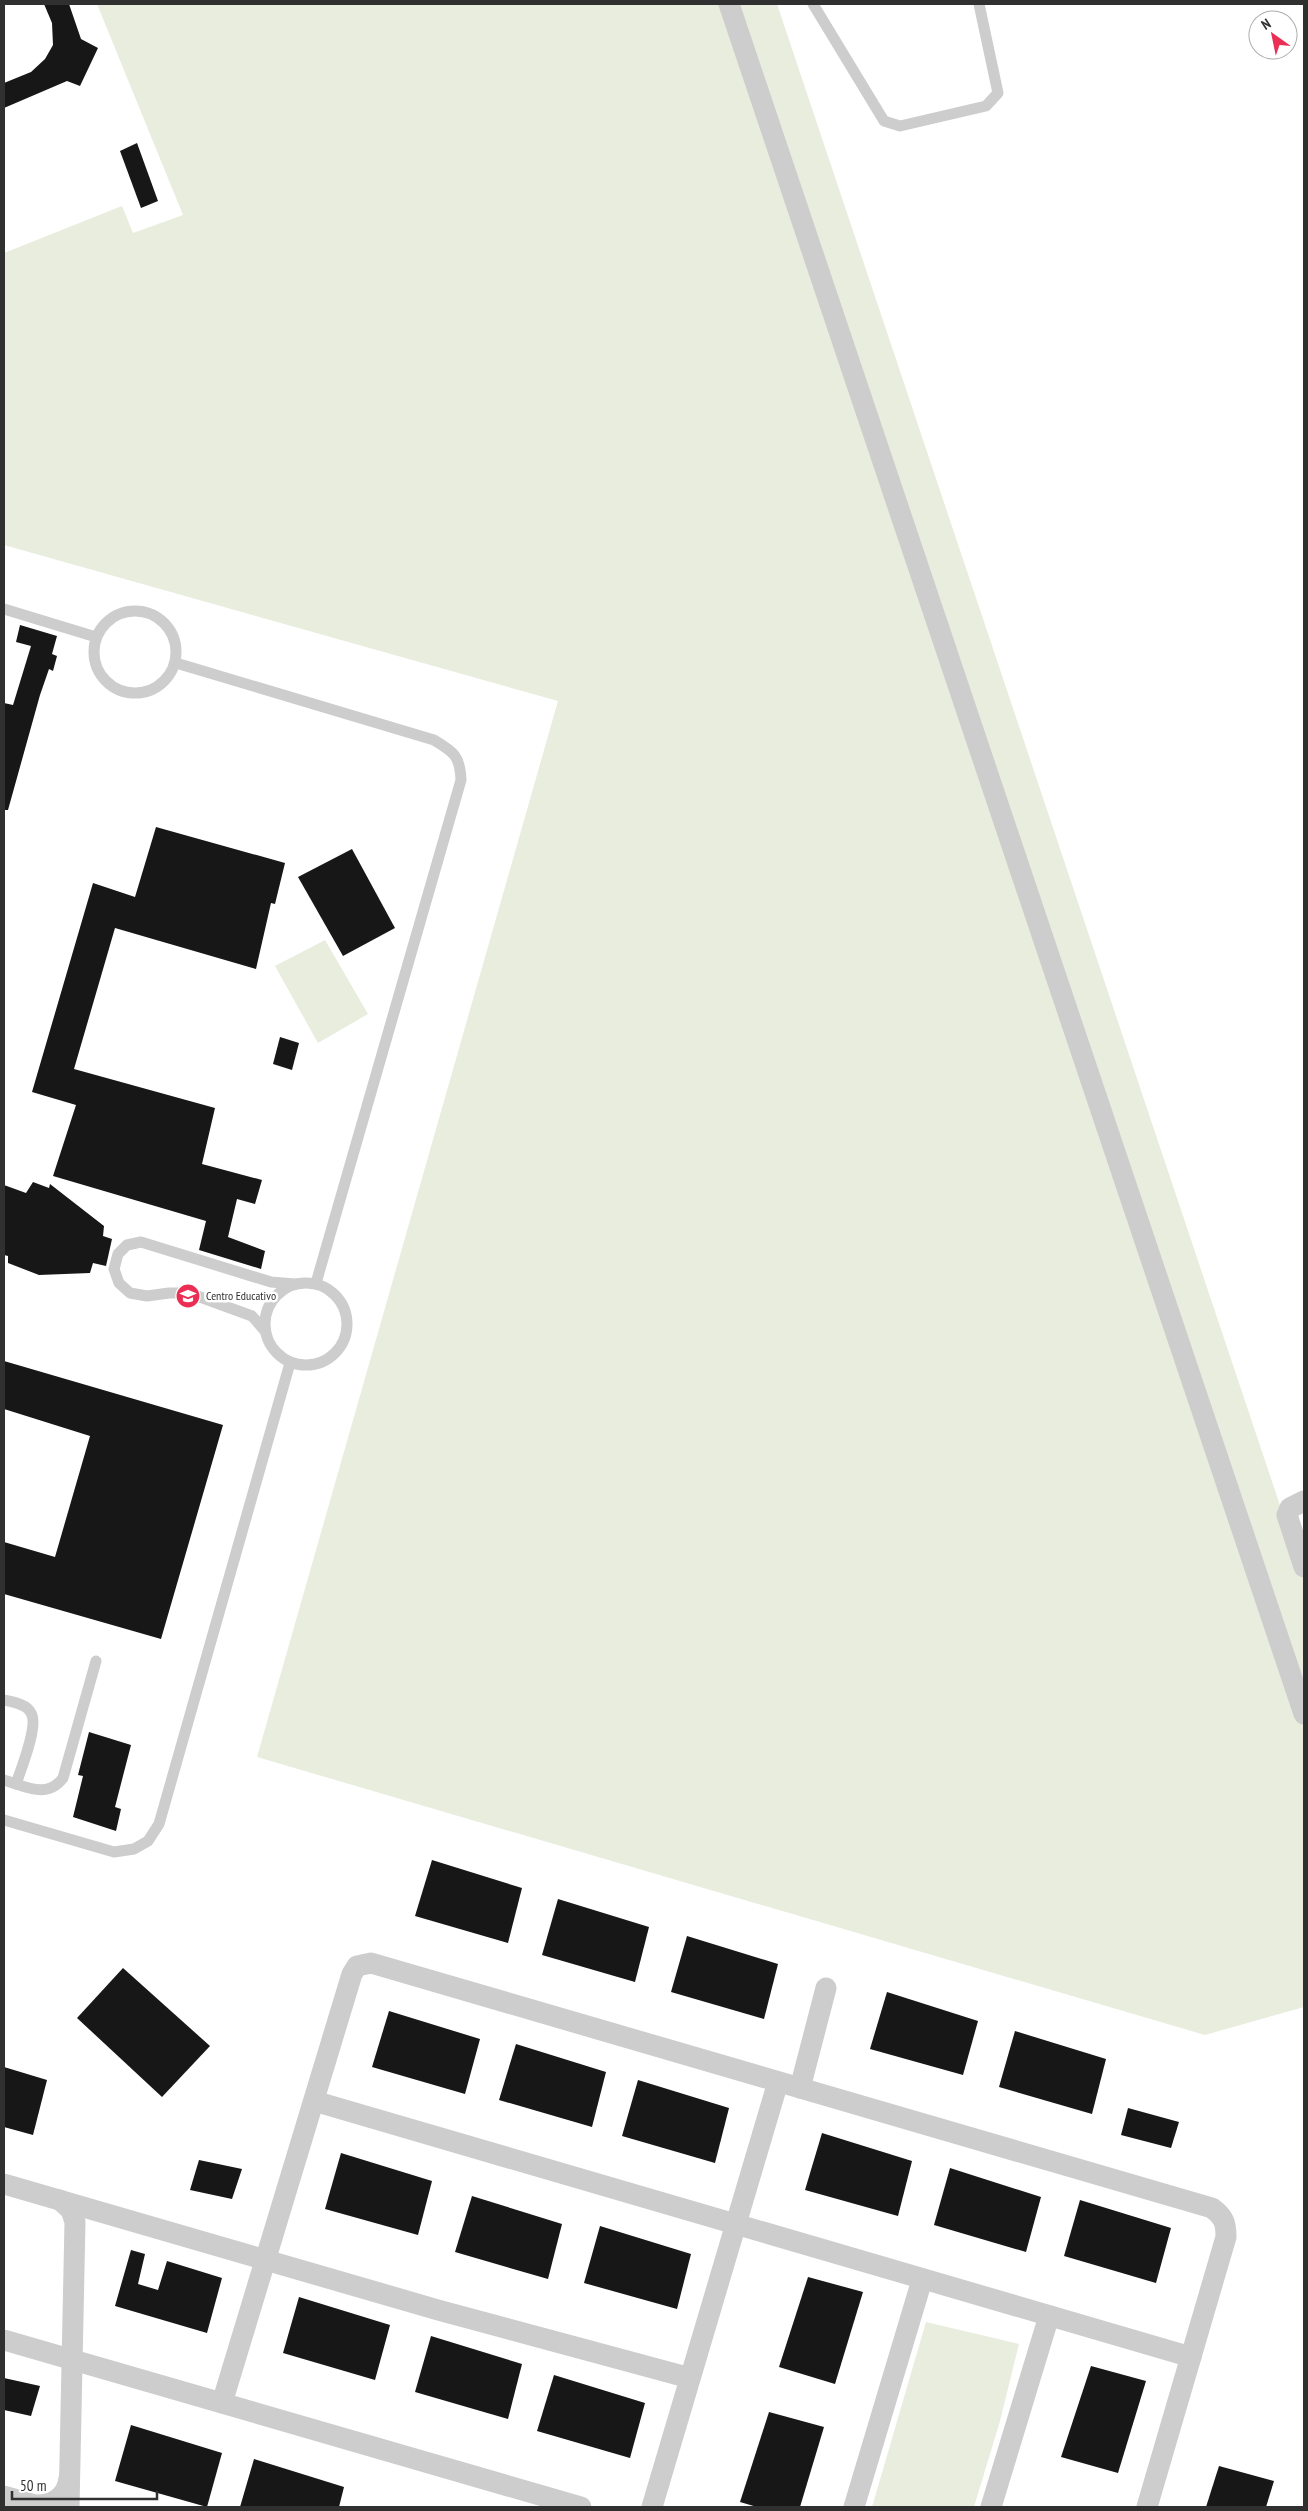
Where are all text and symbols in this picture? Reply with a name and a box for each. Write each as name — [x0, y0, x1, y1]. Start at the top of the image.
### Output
north arrow — [1248, 10, 1298, 60]
text: N — [1258, 14, 1274, 34]
school or university icon: Centro Educativo — [175, 1283, 201, 1309]
place label: Centro Educativo — [206, 1288, 276, 1303]
scale bar — [12, 2468, 158, 2500]
text: 50 m — [20, 2476, 46, 2495]

